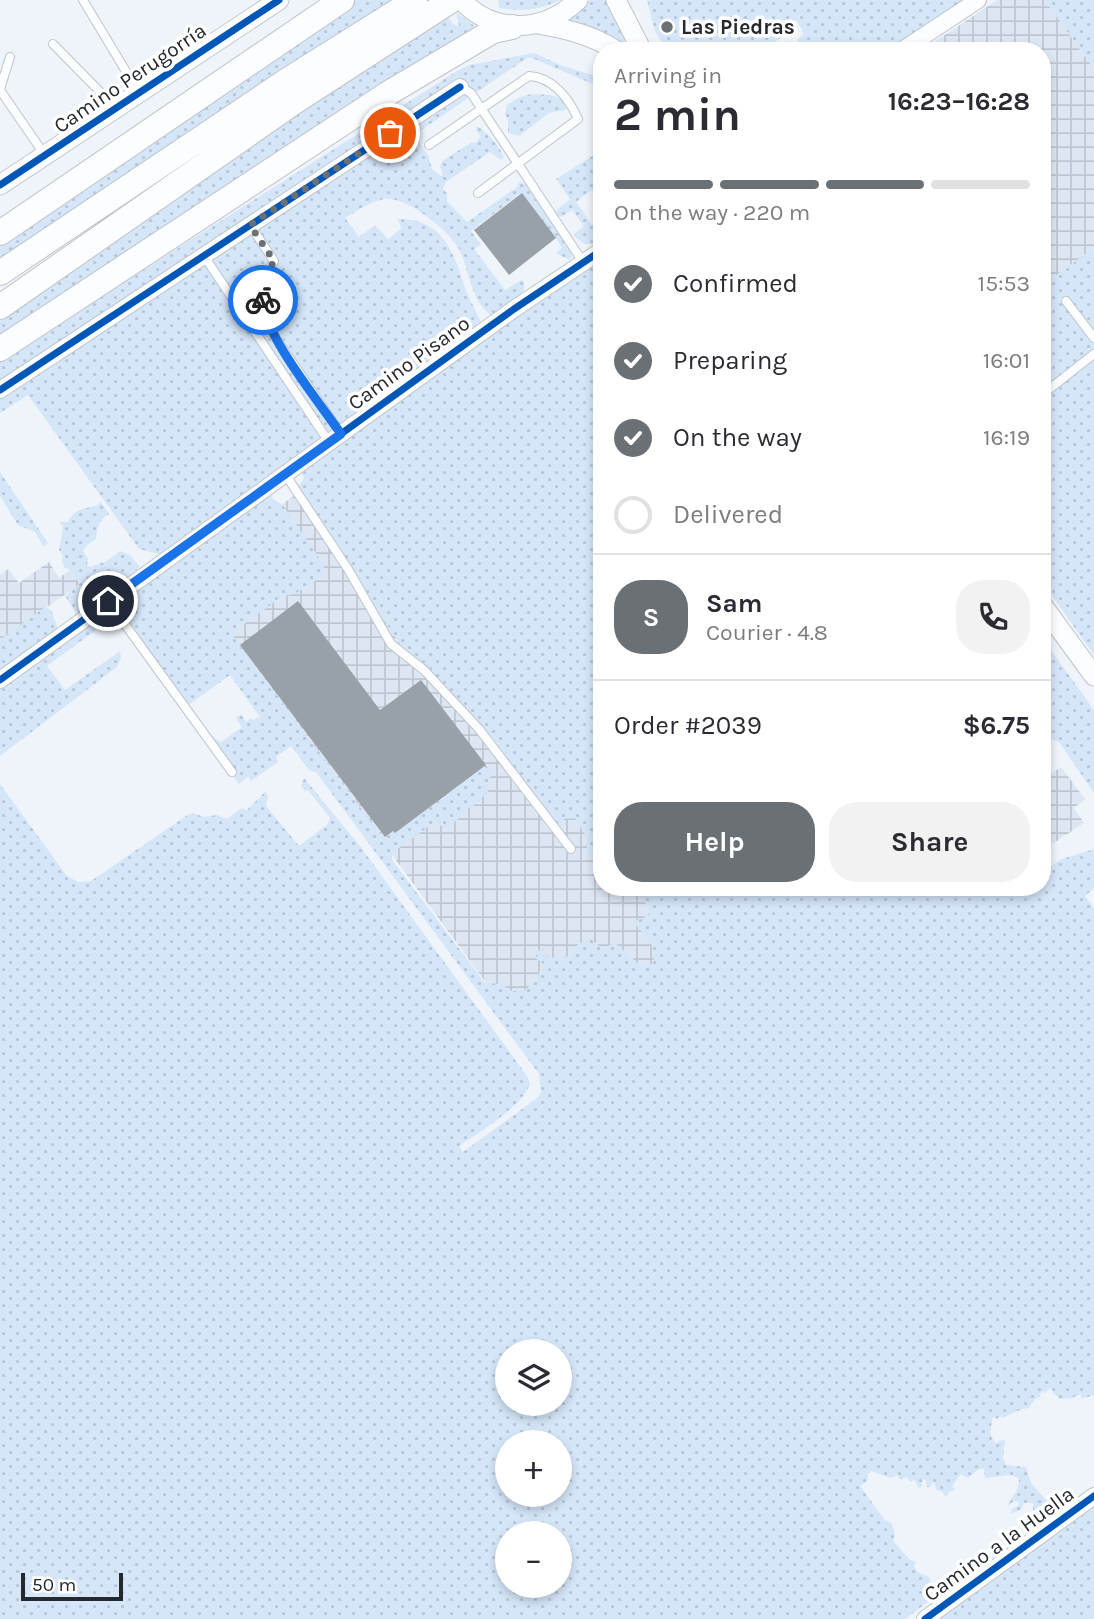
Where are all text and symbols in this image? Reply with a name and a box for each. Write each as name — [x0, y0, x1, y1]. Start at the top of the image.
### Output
place label: Las Piedras — [681, 15, 795, 39]
street label: Camino Perugorría — [49, 18, 211, 138]
marker: Las Piedras — [659, 19, 675, 35]
text: Arriving in — [614, 62, 722, 89]
text: 16:23–16:28 — [888, 86, 1030, 117]
text: 2 min — [614, 88, 741, 142]
pin — [360, 103, 420, 163]
icon: bag — [371, 114, 409, 152]
text: On the way · 220 m — [614, 199, 810, 226]
courier — [228, 265, 298, 335]
icon: check — [614, 265, 652, 303]
text: Confirmed — [673, 268, 798, 299]
text: 15:53 — [978, 270, 1030, 297]
icon: bike — [244, 281, 282, 319]
street label: Camino Pisano — [344, 311, 474, 415]
icon: check — [614, 342, 652, 380]
text: Preparing — [673, 345, 787, 376]
text: 16:01 — [983, 347, 1030, 374]
icon: check — [614, 419, 652, 457]
text: On the way — [673, 422, 802, 453]
text: 16:19 — [983, 424, 1030, 451]
text: Delivered — [673, 499, 783, 530]
pin — [78, 571, 138, 631]
button: phone — [956, 580, 1030, 654]
icon: home — [89, 582, 127, 620]
text: Sam — [706, 588, 762, 619]
text: S — [643, 602, 659, 633]
text: Courier · 4.8 — [706, 619, 828, 646]
text: Order #2039 — [614, 710, 762, 741]
text: $6.75 — [963, 710, 1030, 741]
button: Help — [614, 802, 815, 882]
button: Share — [829, 802, 1030, 882]
map controls — [495, 1339, 572, 1598]
button: layers — [495, 1339, 572, 1416]
button: + — [495, 1430, 572, 1507]
street label: Camino a la Huella — [919, 1482, 1079, 1606]
button: − — [495, 1521, 572, 1598]
scale bar — [21, 1570, 122, 1602]
text: 50 m — [32, 1574, 76, 1596]

